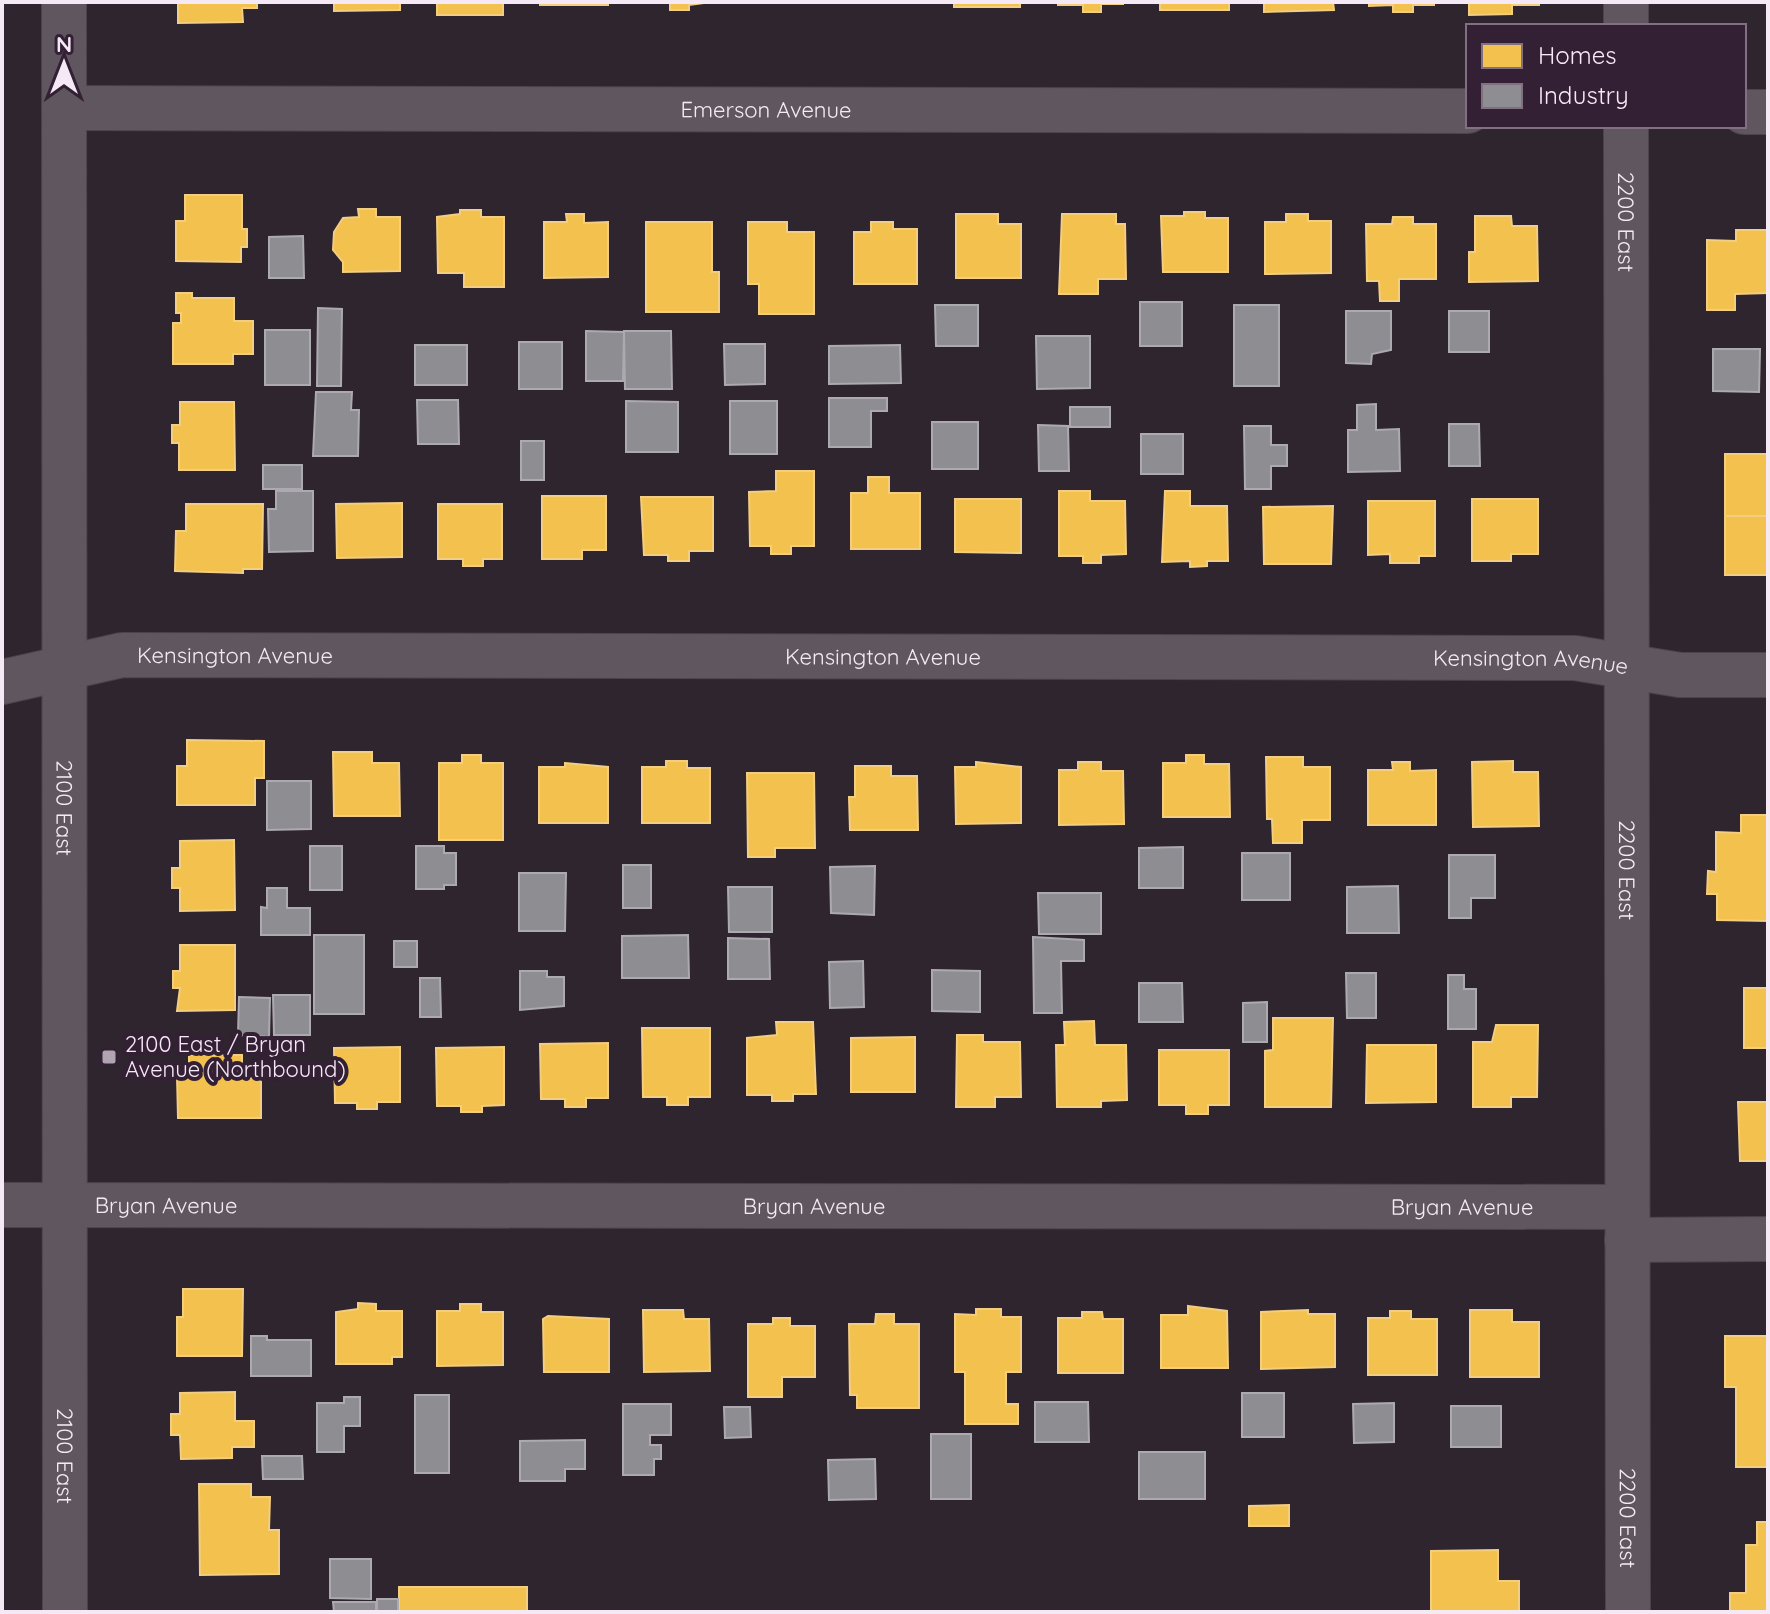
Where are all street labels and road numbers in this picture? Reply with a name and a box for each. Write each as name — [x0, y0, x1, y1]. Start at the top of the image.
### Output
street label: Emerson Avenue — [680, 95, 852, 124]
street label: 2200 East — [1612, 172, 1640, 272]
street label: Kensington Avenue — [137, 641, 333, 669]
street label: Kensington Avenue — [785, 642, 981, 671]
street label: Kensington Avenue — [1433, 644, 1630, 680]
street label: 2100 East — [50, 760, 79, 856]
street label: 2200 East — [1613, 820, 1641, 920]
street label: Bryan Avenue — [95, 1191, 237, 1219]
street label: Bryan Avenue — [743, 1192, 885, 1220]
street label: Bryan Avenue — [1391, 1193, 1533, 1221]
street label: 2100 East — [51, 1408, 79, 1504]
street label: 2200 East — [1614, 1468, 1642, 1568]

